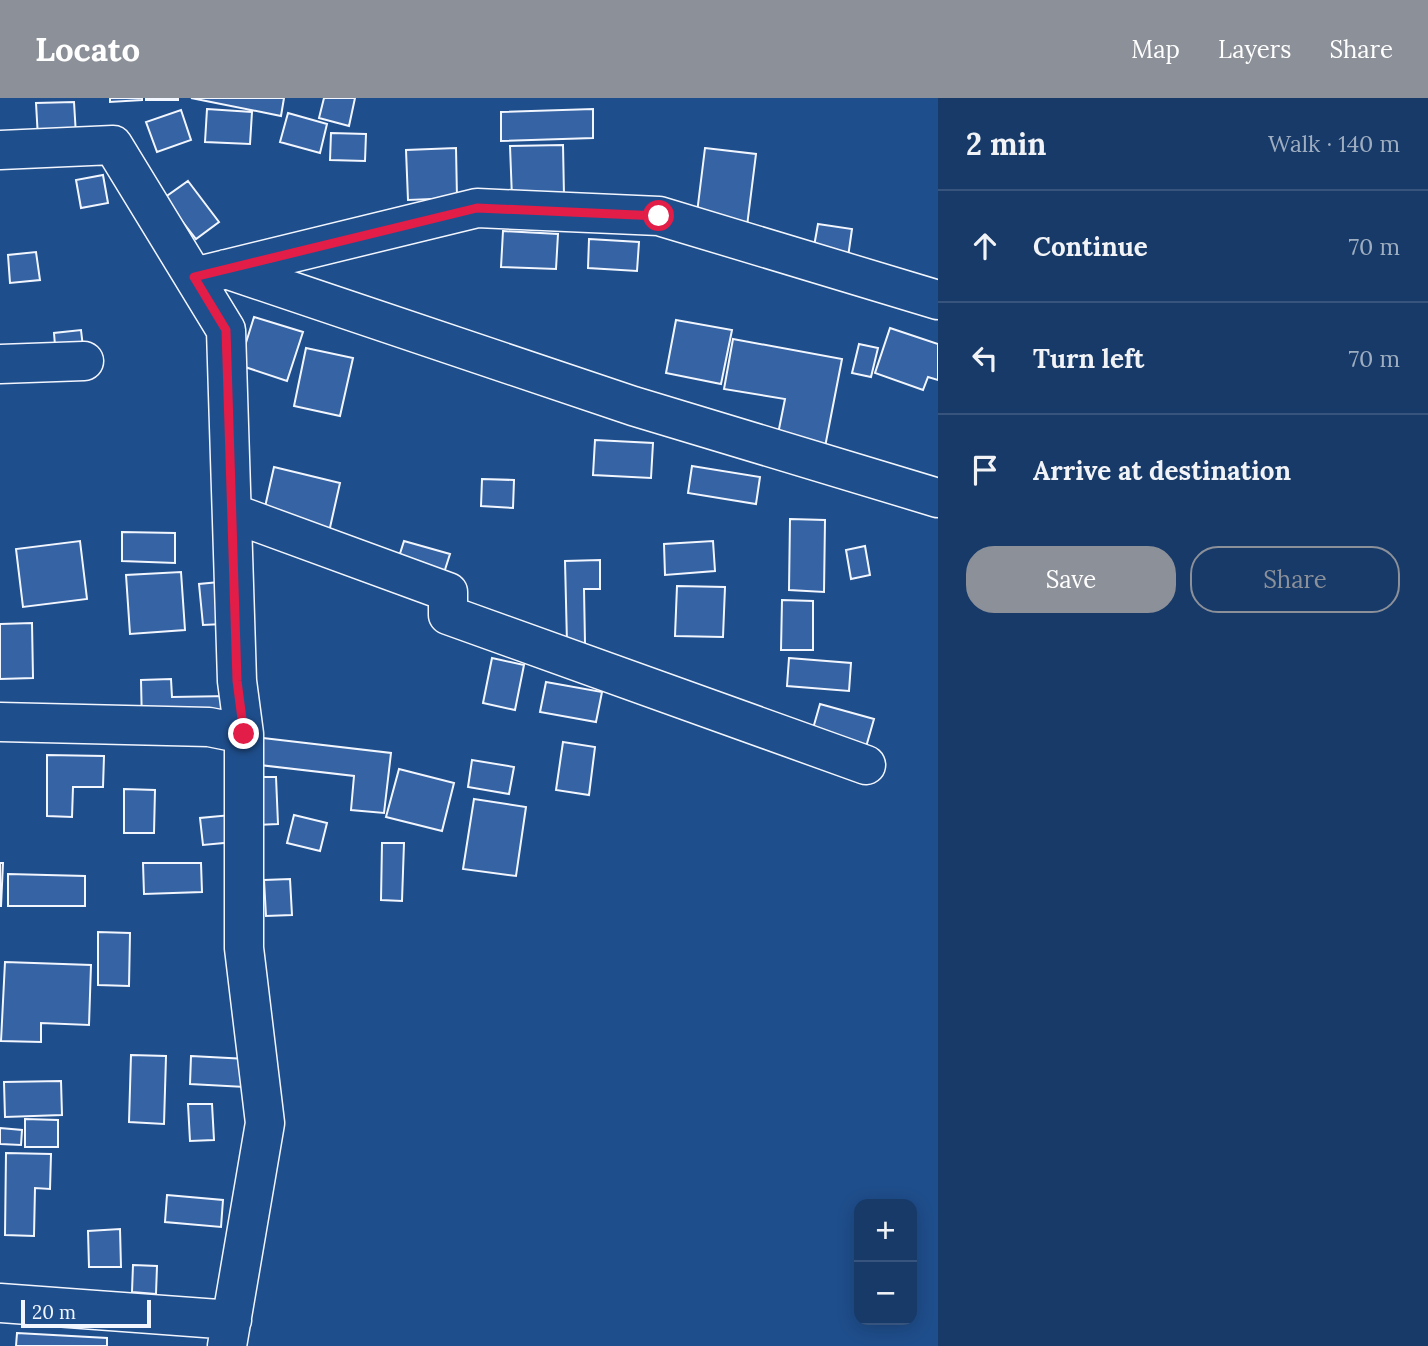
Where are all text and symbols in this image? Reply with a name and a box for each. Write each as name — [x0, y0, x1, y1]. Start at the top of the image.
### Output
text: Locato — [35, 28, 140, 70]
text: Map — [1131, 34, 1180, 65]
text: Layers — [1218, 34, 1291, 65]
text: Share — [1329, 34, 1393, 65]
text: 2 min — [966, 125, 1046, 163]
text: Walk · 140 m — [1268, 129, 1400, 158]
route start — [643, 200, 674, 231]
icon: ahead — [966, 227, 1004, 265]
text: Continue — [1033, 230, 1148, 263]
text: 70 m — [1349, 232, 1400, 261]
icon: left — [966, 339, 1004, 377]
text: Turn left — [1033, 342, 1144, 375]
text: 70 m — [1349, 344, 1400, 373]
icon: arrive — [966, 451, 1004, 489]
text: Arrive at destination — [1033, 454, 1291, 487]
button: Save — [966, 546, 1176, 613]
button: Share — [1190, 546, 1400, 613]
route end — [228, 718, 259, 749]
map controls — [854, 1199, 917, 1325]
button: + — [854, 1199, 917, 1262]
button: − — [854, 1262, 917, 1325]
scale bar — [21, 1297, 150, 1329]
text: 20 m — [32, 1300, 76, 1324]

